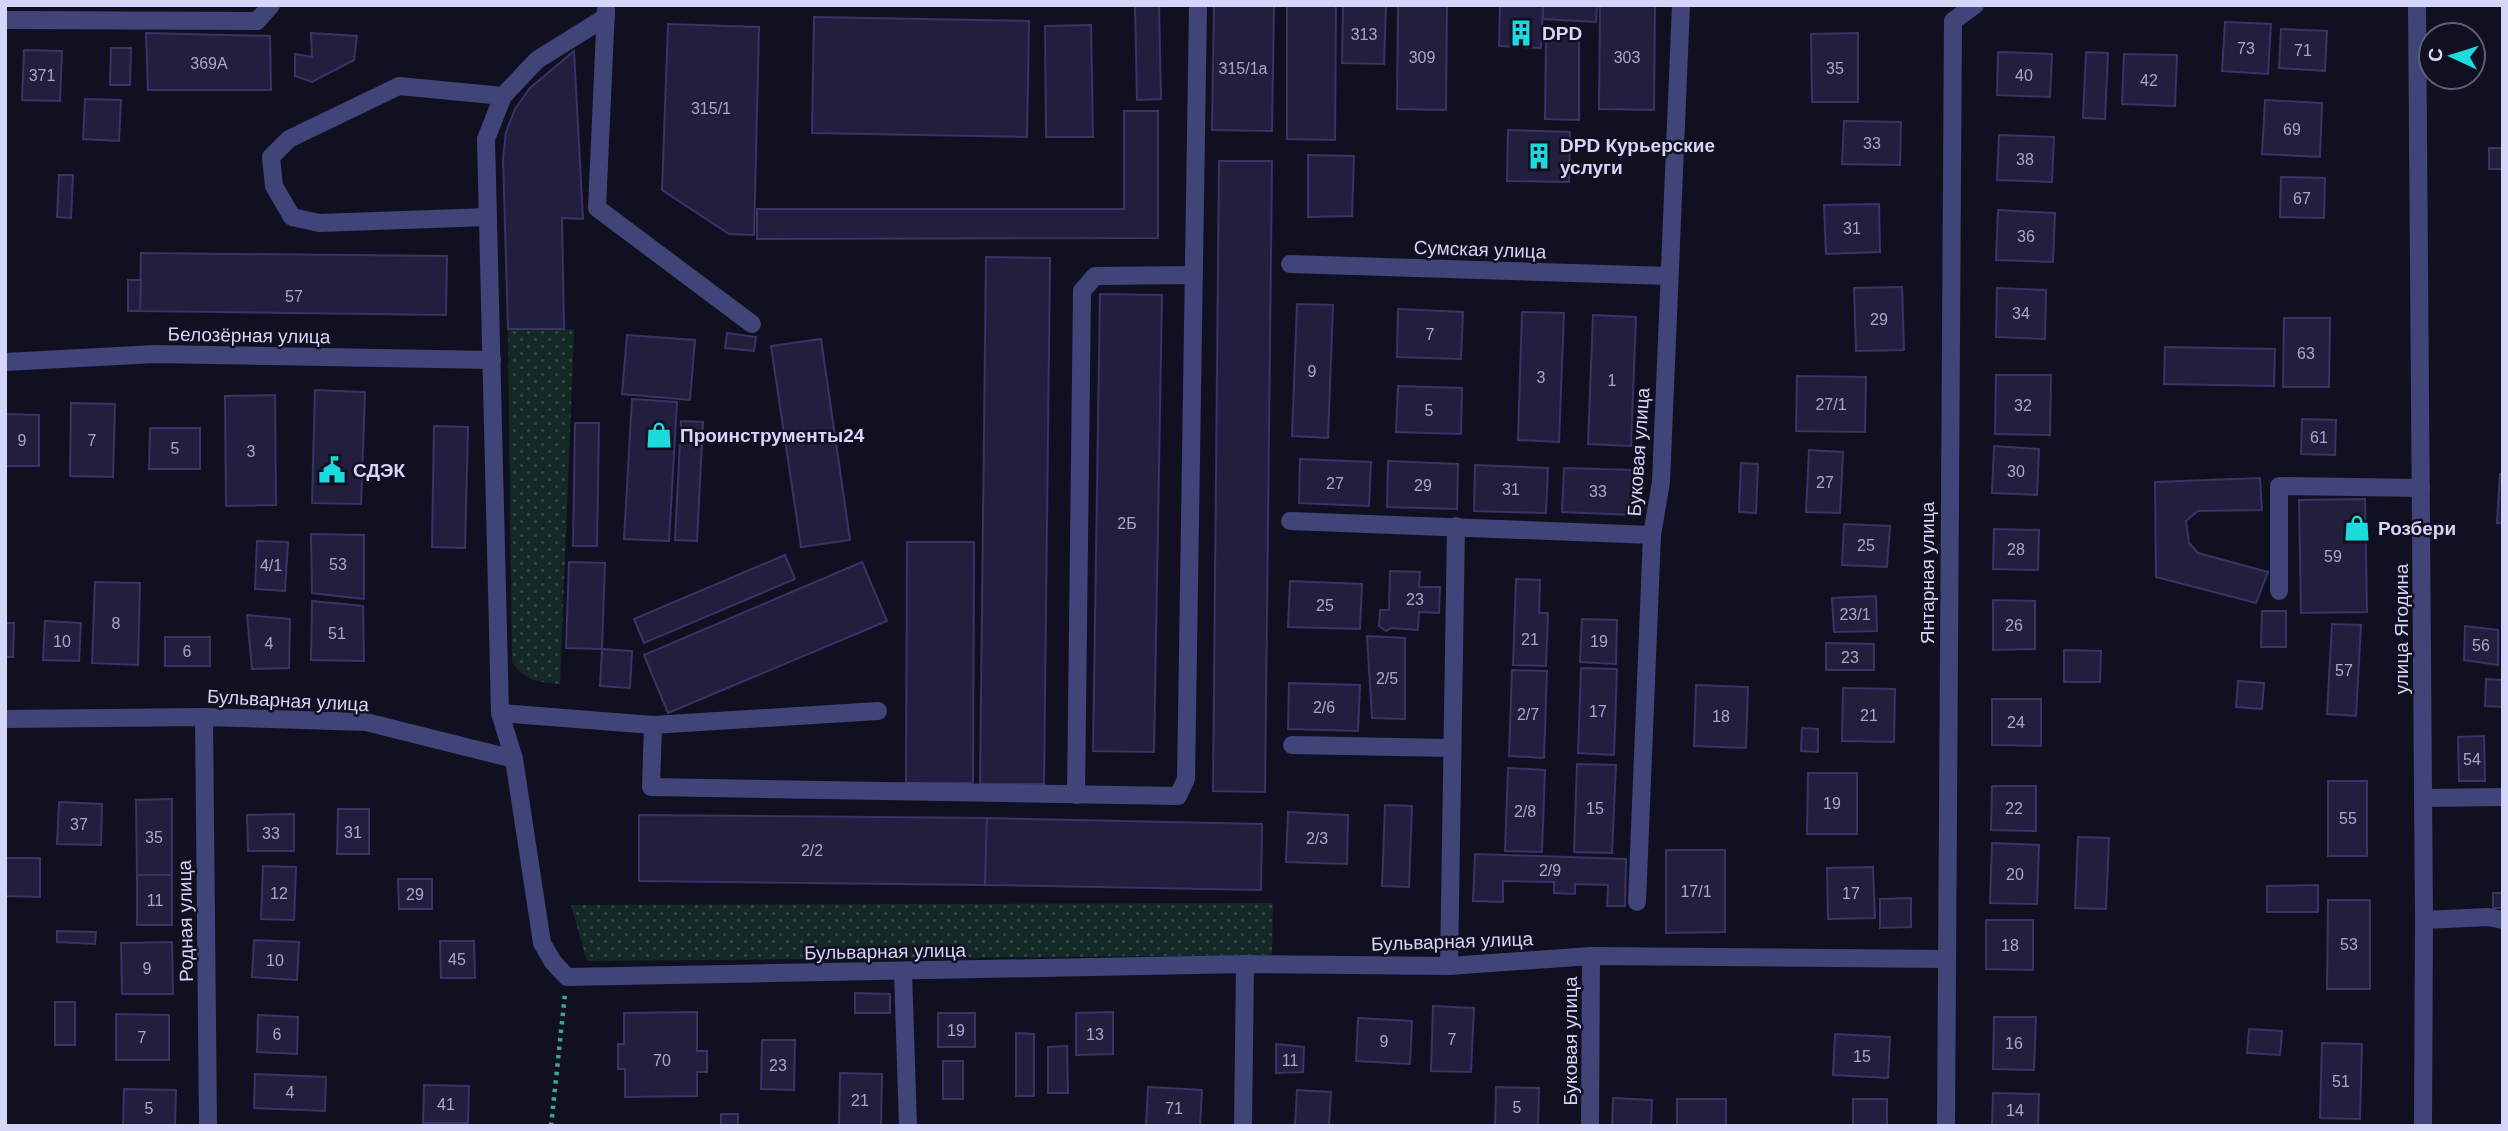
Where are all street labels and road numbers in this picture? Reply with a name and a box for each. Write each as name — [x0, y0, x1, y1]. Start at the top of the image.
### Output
street label: Сумская улица — [1413, 237, 1547, 262]
street label: Белозёрная улица — [167, 324, 331, 347]
street label: Буковая улица — [1624, 387, 1653, 517]
street label: Янтарная улица — [1917, 501, 1938, 644]
street label: улица Ягодина — [2391, 563, 2412, 694]
street label: Бульварная улица — [207, 686, 370, 715]
street label: Родная улица — [174, 859, 197, 982]
street label: Бульварная улица — [1371, 928, 1534, 955]
street label: Бульварная улица — [804, 940, 967, 963]
street label: Буковая улица — [1560, 976, 1581, 1105]

